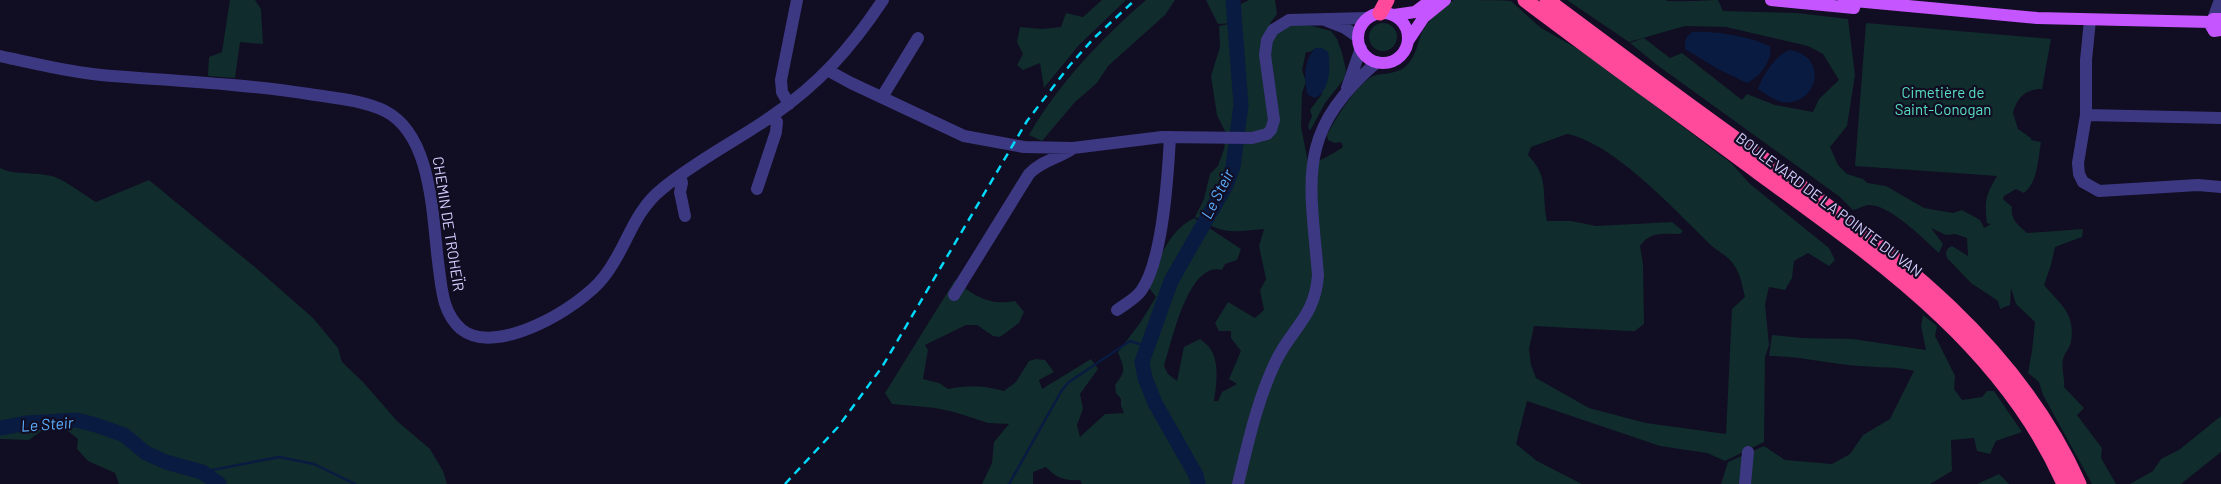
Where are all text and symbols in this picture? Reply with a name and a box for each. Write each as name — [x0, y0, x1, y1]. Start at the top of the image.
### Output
park label: Cimetière de Saint-Conogan — [1895, 83, 1991, 118]
street label: BOULEVARD DE LA POINTE DU VAN — [1733, 128, 1926, 280]
street label: CHEMIN DE TROHEÏR — [429, 155, 469, 292]
water label: Le Steir — [1196, 165, 1238, 222]
water label: Le Steir — [20, 412, 75, 435]

